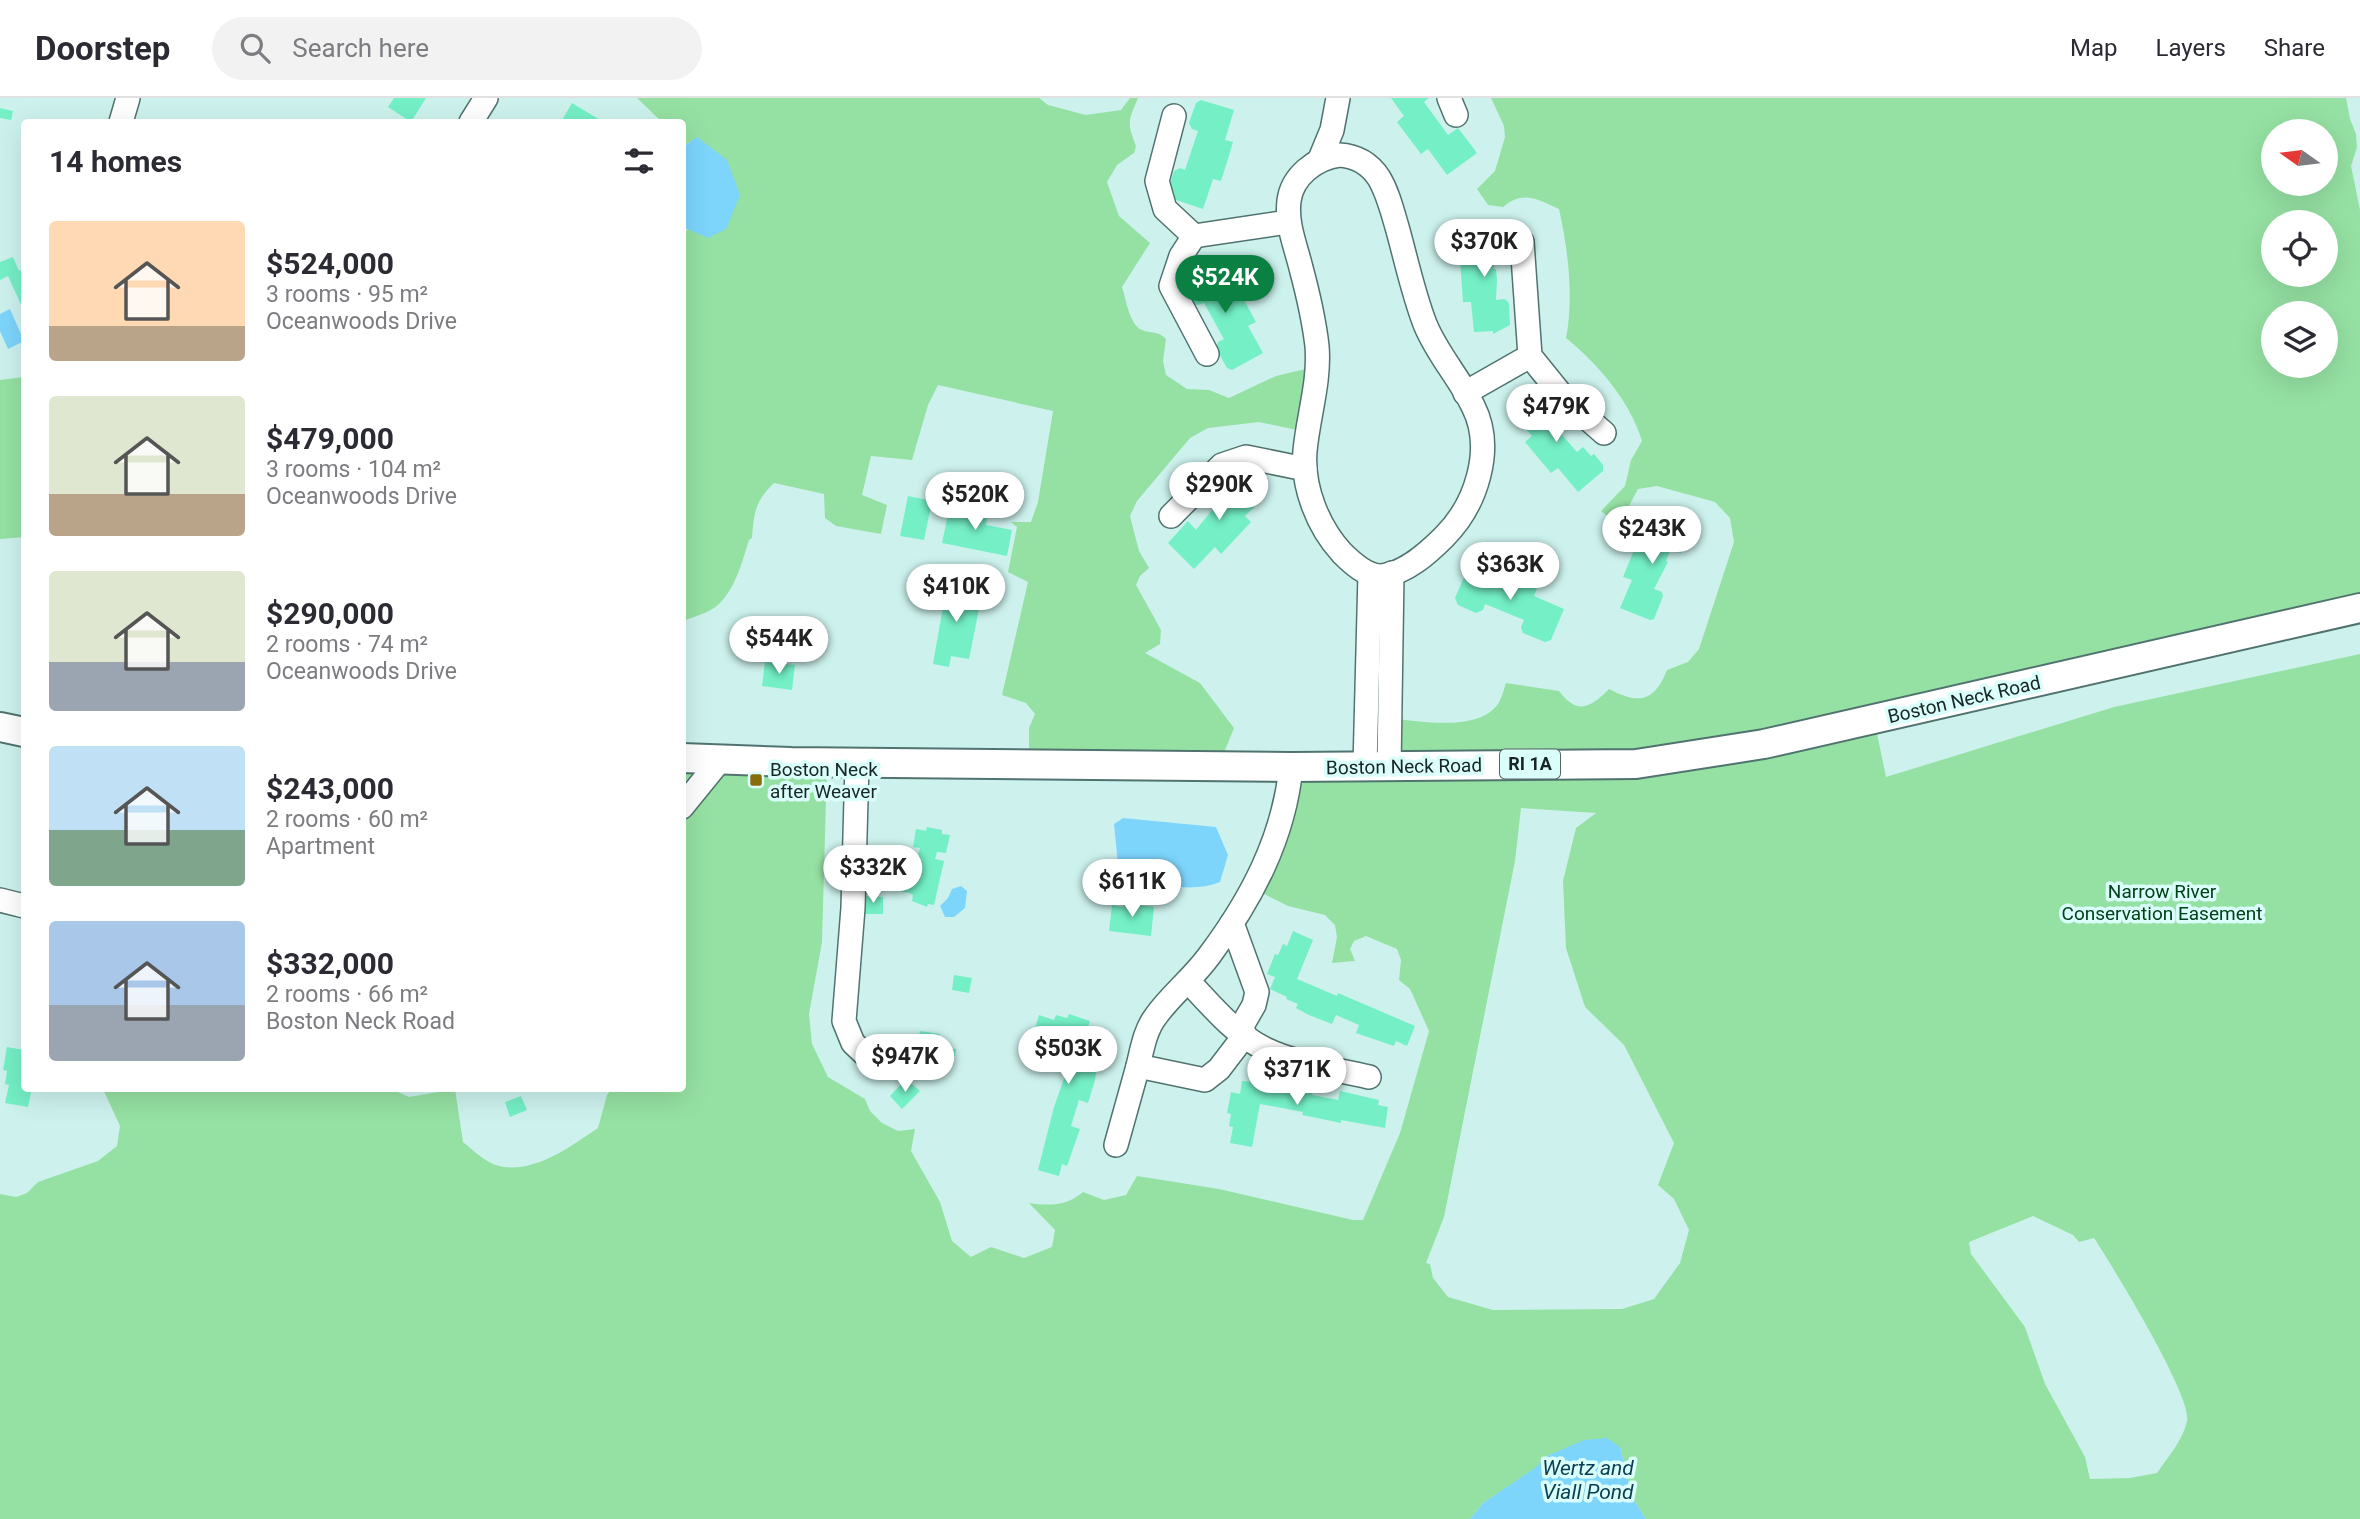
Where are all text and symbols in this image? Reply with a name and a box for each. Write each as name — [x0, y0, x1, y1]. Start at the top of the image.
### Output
search box — [212, 17, 702, 80]
text: Doorstep — [35, 29, 170, 68]
icon: search — [236, 29, 274, 67]
text: Search here — [292, 33, 429, 63]
text: Map — [2070, 34, 2118, 62]
text: Layers — [2156, 34, 2226, 62]
text: Share — [2264, 34, 2325, 62]
north arrow — [2261, 119, 2338, 196]
map controls — [2261, 119, 2338, 378]
icon: filters — [620, 142, 658, 180]
text: 14 homes — [49, 144, 182, 179]
button: locate — [2261, 210, 2338, 287]
pin: $370K — [1435, 220, 1533, 279]
text: $370K — [1450, 228, 1518, 255]
text: $524,000 — [266, 246, 394, 281]
icon: home — [105, 249, 189, 333]
pin: $524K — [1176, 256, 1274, 315]
text: $524K — [1191, 264, 1259, 291]
text: 3 rooms · 95 m² — [266, 281, 428, 308]
button: layers — [2261, 301, 2338, 378]
text: Oceanwoods Drive — [266, 308, 457, 335]
pin: $479K — [1507, 384, 1605, 444]
text: $479K — [1522, 393, 1590, 420]
text: $479,000 — [266, 421, 394, 456]
icon: home — [105, 424, 189, 508]
text: 3 rooms · 104 m² — [266, 456, 441, 483]
pin: $290K — [1170, 462, 1268, 522]
text: $290K — [1185, 471, 1253, 498]
pin: $520K — [926, 472, 1024, 532]
text: $520K — [941, 481, 1009, 508]
text: Oceanwoods Drive — [266, 483, 457, 510]
pin: $243K — [1603, 506, 1701, 566]
text: $243K — [1618, 515, 1686, 542]
pin: $363K — [1461, 542, 1559, 602]
text: $363K — [1476, 551, 1544, 578]
pin: $410K — [907, 564, 1005, 624]
text: $410K — [922, 573, 990, 600]
text: $290,000 — [266, 596, 394, 631]
icon: home — [105, 599, 189, 683]
pin: $544K — [730, 616, 828, 676]
text: $544K — [745, 625, 813, 652]
text: 2 rooms · 74 m² — [266, 631, 428, 658]
text: Oceanwoods Drive — [266, 658, 457, 685]
street label: Boston Neck Road — [1885, 671, 2043, 728]
road number: RI 1A — [1500, 750, 1560, 778]
street label: Boston Neck Road — [1326, 754, 1482, 779]
place label: Boston Neck after Weaver — [770, 758, 878, 803]
text: $243,000 — [266, 771, 394, 806]
marker: Boston Neck after Weaver — [748, 772, 764, 788]
icon: home — [105, 774, 189, 858]
text: 2 rooms · 60 m² — [266, 806, 428, 833]
text: Apartment — [266, 833, 375, 860]
pin: $332K — [824, 846, 922, 905]
text: $332K — [839, 854, 907, 881]
pin: $611K — [1083, 860, 1181, 919]
text: $611K — [1098, 868, 1166, 895]
park label: Narrow River Conservation Easement — [2062, 880, 2262, 925]
text: $332,000 — [266, 946, 394, 981]
icon: home — [105, 949, 189, 1033]
text: 2 rooms · 66 m² — [266, 981, 428, 1008]
text: Boston Neck Road — [266, 1008, 455, 1035]
pin: $503K — [1019, 1026, 1117, 1086]
pin: $947K — [856, 1034, 954, 1094]
text: $503K — [1034, 1035, 1102, 1062]
text: $947K — [871, 1043, 939, 1070]
pin: $371K — [1248, 1048, 1346, 1107]
text: $371K — [1263, 1056, 1331, 1083]
water label: Wertz and Viall Pond — [1542, 1456, 1634, 1504]

